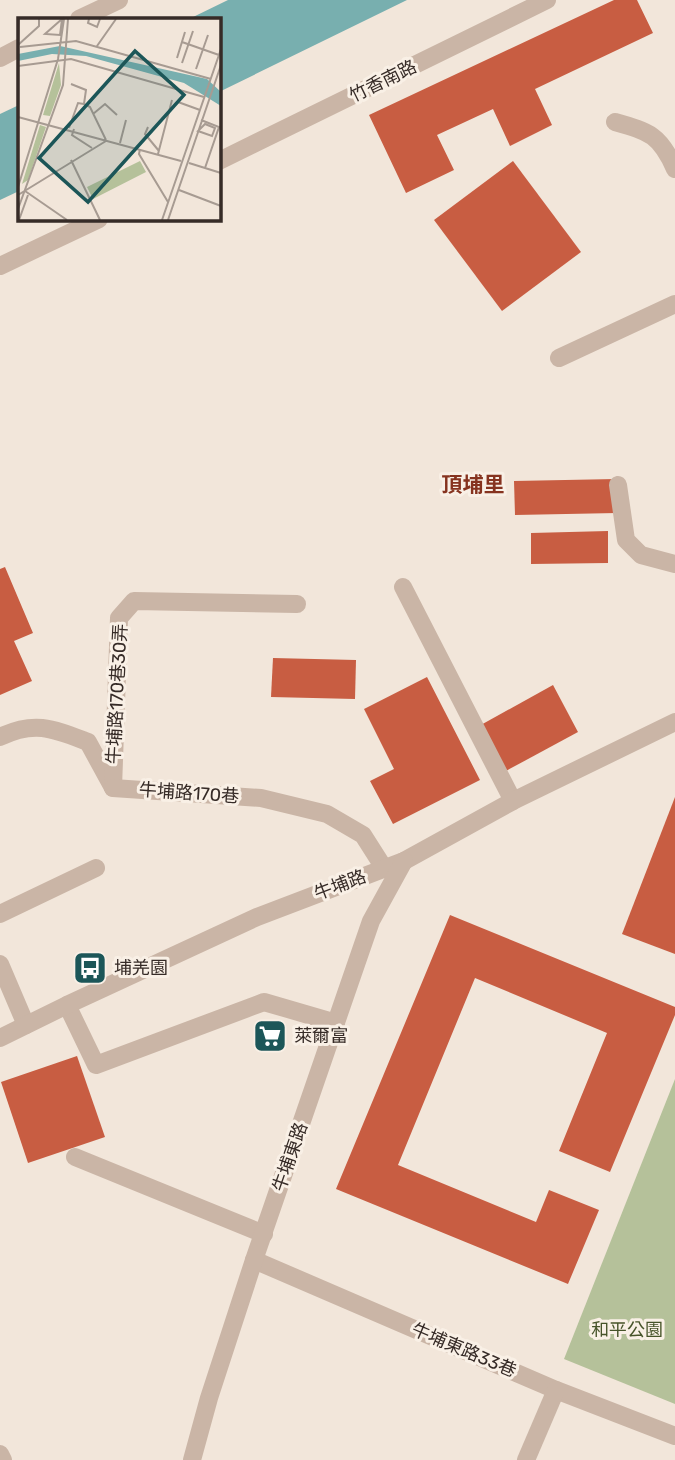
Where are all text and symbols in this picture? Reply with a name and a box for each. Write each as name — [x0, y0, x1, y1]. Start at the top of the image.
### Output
inset map — [18, 18, 220, 220]
street label: 竹香南路 — [346, 55, 420, 107]
district label: 頂埔里 — [442, 472, 505, 497]
street label: 牛埔路170巷30弄 — [102, 623, 132, 765]
street label: 牛埔路170巷 — [138, 779, 240, 807]
street label: 牛埔路 — [311, 865, 369, 905]
bus stop icon: 埔羌園 — [71, 949, 109, 987]
place label: 埔羌園 — [114, 957, 168, 979]
supermarket icon: 萊爾富 — [251, 1017, 289, 1055]
place label: 萊爾富 — [294, 1025, 348, 1047]
street label: 牛埔東路 — [268, 1119, 312, 1195]
street label: 牛埔東路33巷 — [408, 1318, 520, 1382]
park label: 和平公園 — [591, 1319, 663, 1341]

